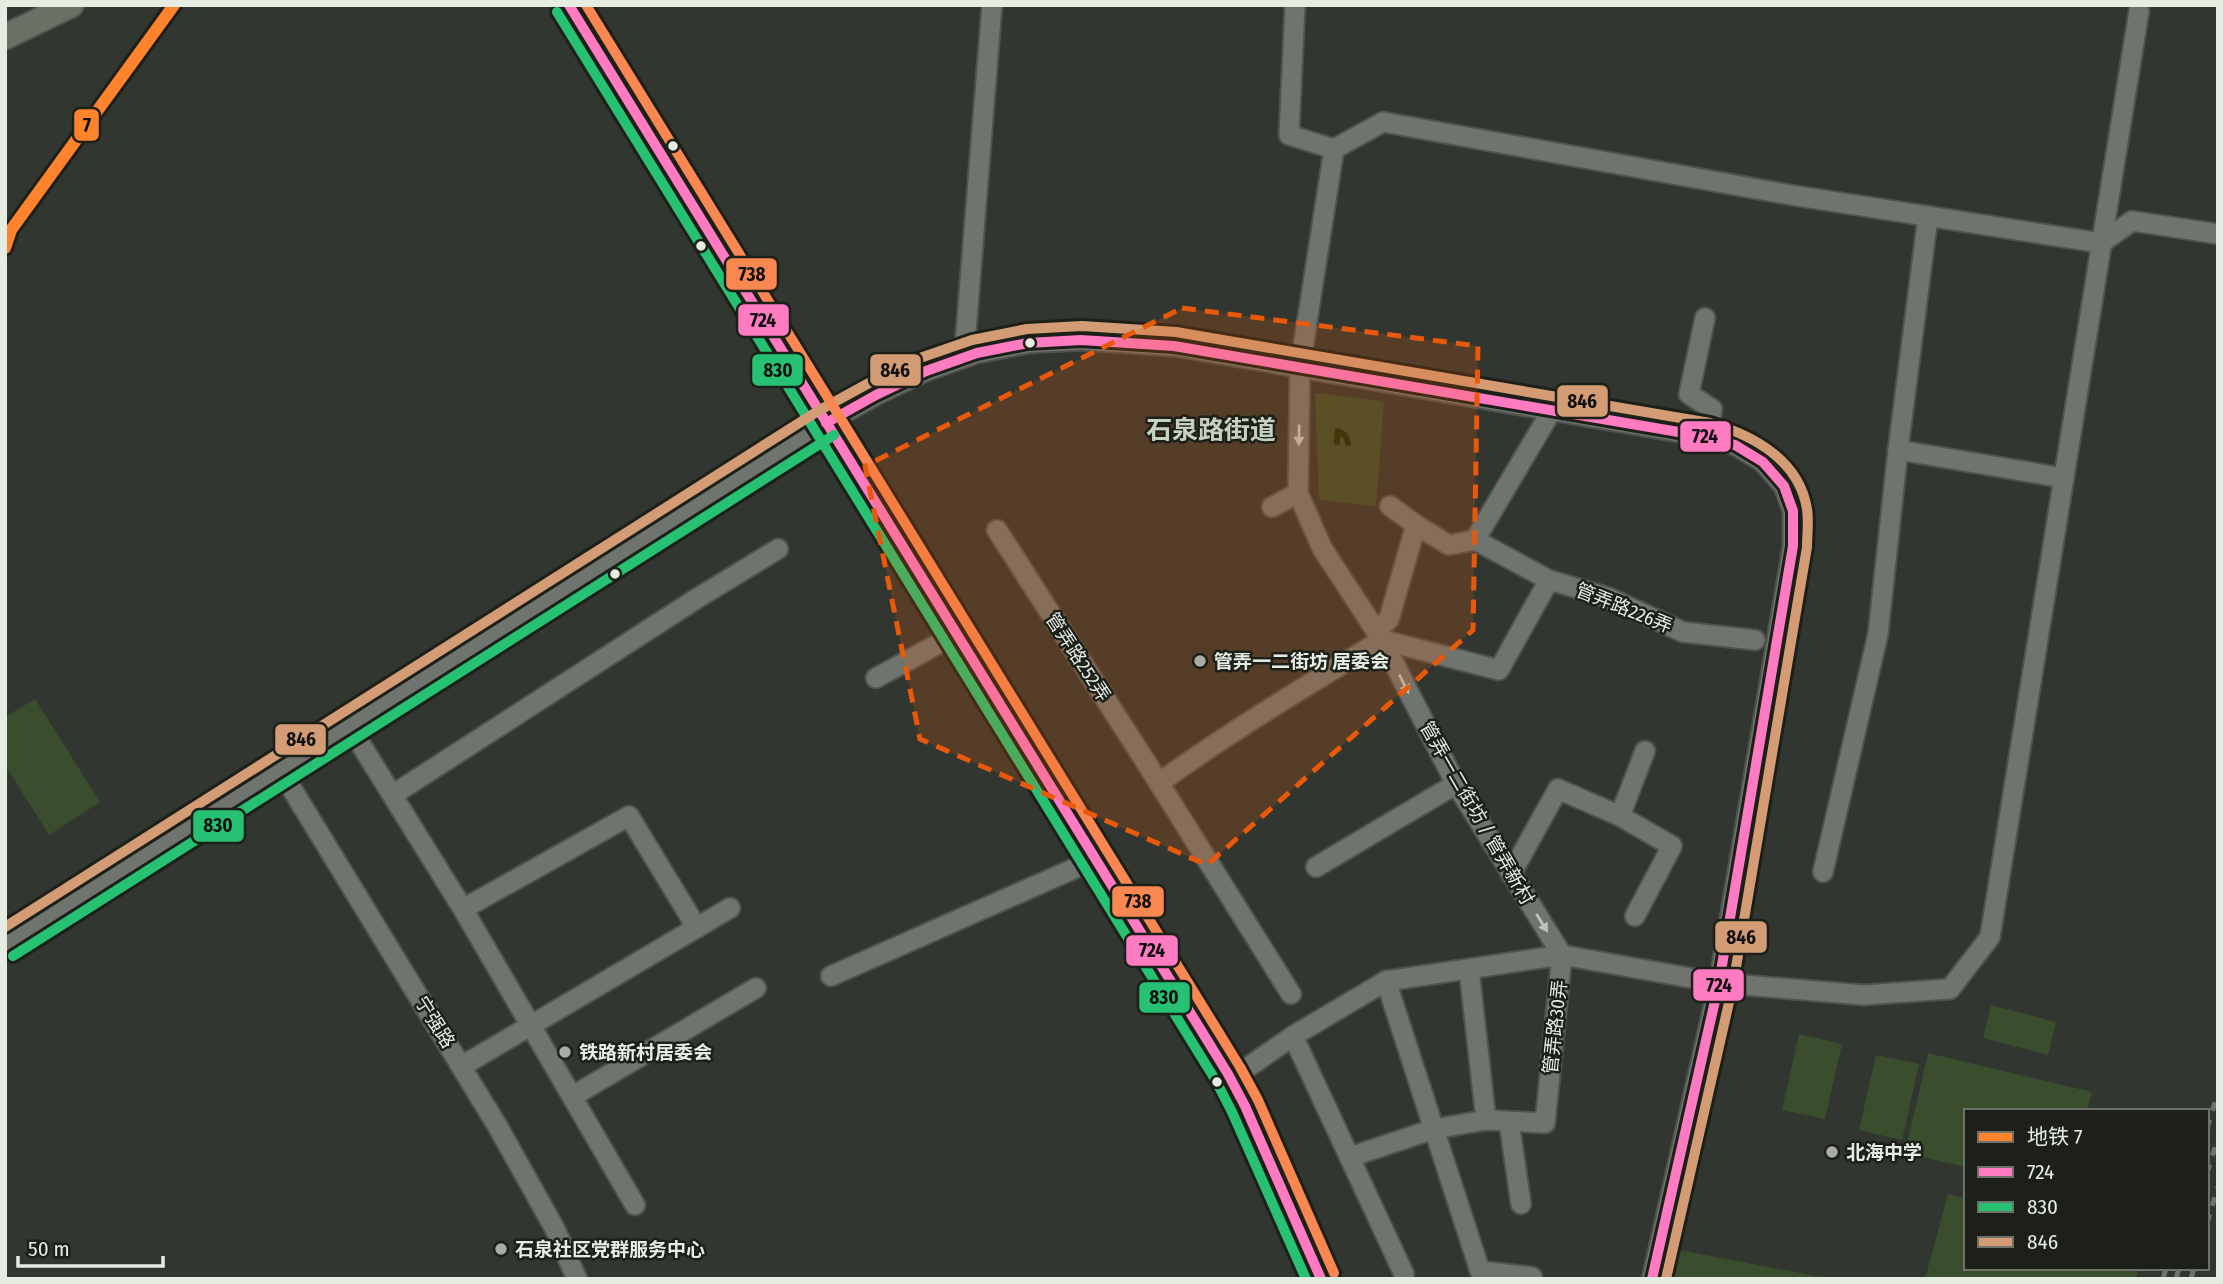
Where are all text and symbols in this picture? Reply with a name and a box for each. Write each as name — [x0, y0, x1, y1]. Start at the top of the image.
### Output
line badge: 7 — [73, 108, 100, 142]
text: 7 — [83, 114, 91, 137]
unlabelled marker — [666, 139, 680, 153]
unlabelled marker — [694, 239, 708, 253]
line badge: 738 — [725, 257, 778, 291]
text: 738 — [738, 263, 766, 286]
line badge: 724 — [737, 303, 790, 337]
text: 724 — [750, 309, 776, 332]
unlabelled marker — [1023, 336, 1037, 350]
line badge: 830 — [751, 353, 804, 387]
line badge: 846 — [869, 353, 922, 387]
text: 830 — [763, 359, 793, 382]
text: 846 — [880, 359, 910, 382]
line badge: 846 — [1556, 384, 1609, 418]
text: 846 — [1567, 390, 1597, 413]
district label: 石泉路街道 — [1146, 415, 1276, 446]
line badge: 724 — [1679, 420, 1732, 453]
one-way arrow — [1293, 425, 1305, 447]
text: 724 — [1692, 425, 1718, 448]
unlabelled marker — [608, 567, 622, 581]
street label: 管弄路226弄 — [1572, 578, 1676, 638]
street label: 管弄路252弄 — [1041, 608, 1115, 706]
place label: 管弄一二街坊 居委会 — [1214, 650, 1389, 673]
marker: 管弄一二街坊 居委会 — [1192, 653, 1208, 669]
one-way arrow — [1399, 674, 1410, 694]
street label: 管弄一二街坊 / 管弄新村 — [1415, 717, 1539, 909]
line badge: 846 — [274, 723, 327, 756]
text: 846 — [286, 728, 316, 751]
line badge: 830 — [192, 809, 245, 843]
text: 830 — [203, 814, 233, 837]
line badge: 738 — [1111, 885, 1165, 918]
text: 738 — [1124, 890, 1152, 913]
one-way arrow — [1536, 914, 1549, 933]
line badge: 846 — [1714, 920, 1768, 954]
text: 846 — [1726, 926, 1756, 949]
line badge: 724 — [1125, 934, 1179, 967]
text: 724 — [1139, 939, 1165, 962]
line badge: 724 — [1692, 968, 1745, 1002]
text: 724 — [1706, 974, 1732, 997]
street label: 管弄路30弄 — [1539, 979, 1571, 1075]
line badge: 830 — [1138, 981, 1191, 1014]
text: 830 — [1149, 986, 1179, 1009]
street label: 宁强路 — [410, 992, 460, 1052]
place label: 铁路新村居委会 — [579, 1041, 712, 1064]
marker: 铁路新村居委会 — [557, 1044, 573, 1060]
unlabelled marker — [1210, 1075, 1224, 1089]
legend — [1964, 1109, 2209, 1270]
text: 地铁 7 — [2027, 1124, 2082, 1150]
place label: 北海中学 — [1846, 1141, 1922, 1164]
marker: 北海中学 — [1824, 1144, 1840, 1160]
text: 724 — [2027, 1159, 2054, 1185]
text: 830 — [2027, 1194, 2058, 1220]
scale bar — [18, 1224, 163, 1268]
text: 846 — [2027, 1229, 2058, 1255]
text: 50 m — [28, 1236, 70, 1262]
place label: 石泉社区党群服务中心 — [515, 1238, 705, 1261]
marker: 石泉社区党群服务中心 — [493, 1241, 509, 1257]

